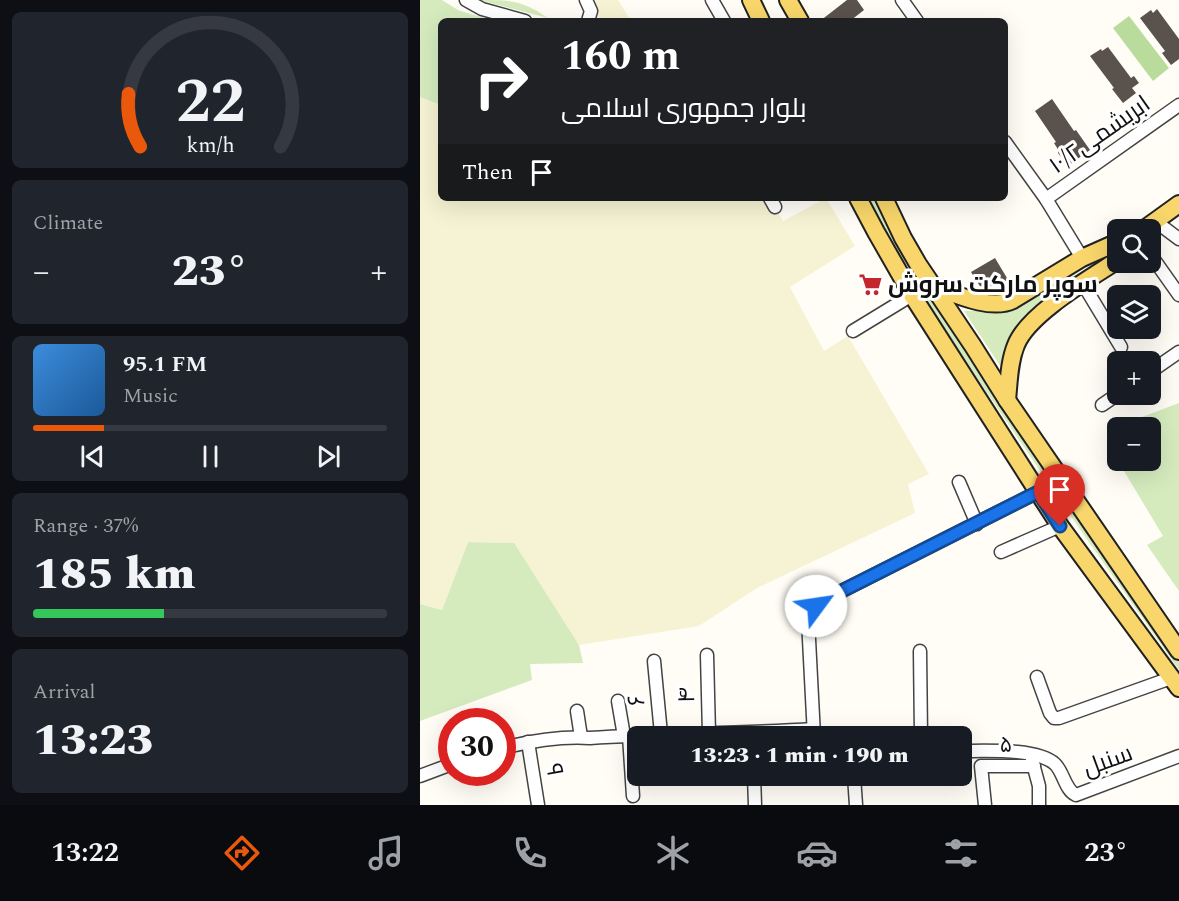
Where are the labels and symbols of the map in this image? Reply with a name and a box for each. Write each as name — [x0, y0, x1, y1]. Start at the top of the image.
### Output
street label: ۱۰/۲ابریشمی — [1042, 87, 1158, 183]
place label: سوپر مارکت سروش — [888, 267, 1098, 303]
supermarket icon: سوپر مارکت سروش — [857, 272, 883, 298]
pin — [1034, 464, 1085, 526]
position arrow — [784, 574, 848, 638]
street label: ۴ — [669, 687, 705, 703]
street label: ۶ — [618, 692, 656, 708]
speed limit sign: 30 — [438, 708, 516, 786]
street label: ۵ — [999, 727, 1013, 763]
street label: سنبل — [1078, 735, 1138, 787]
street label: ۹ — [535, 761, 573, 779]

